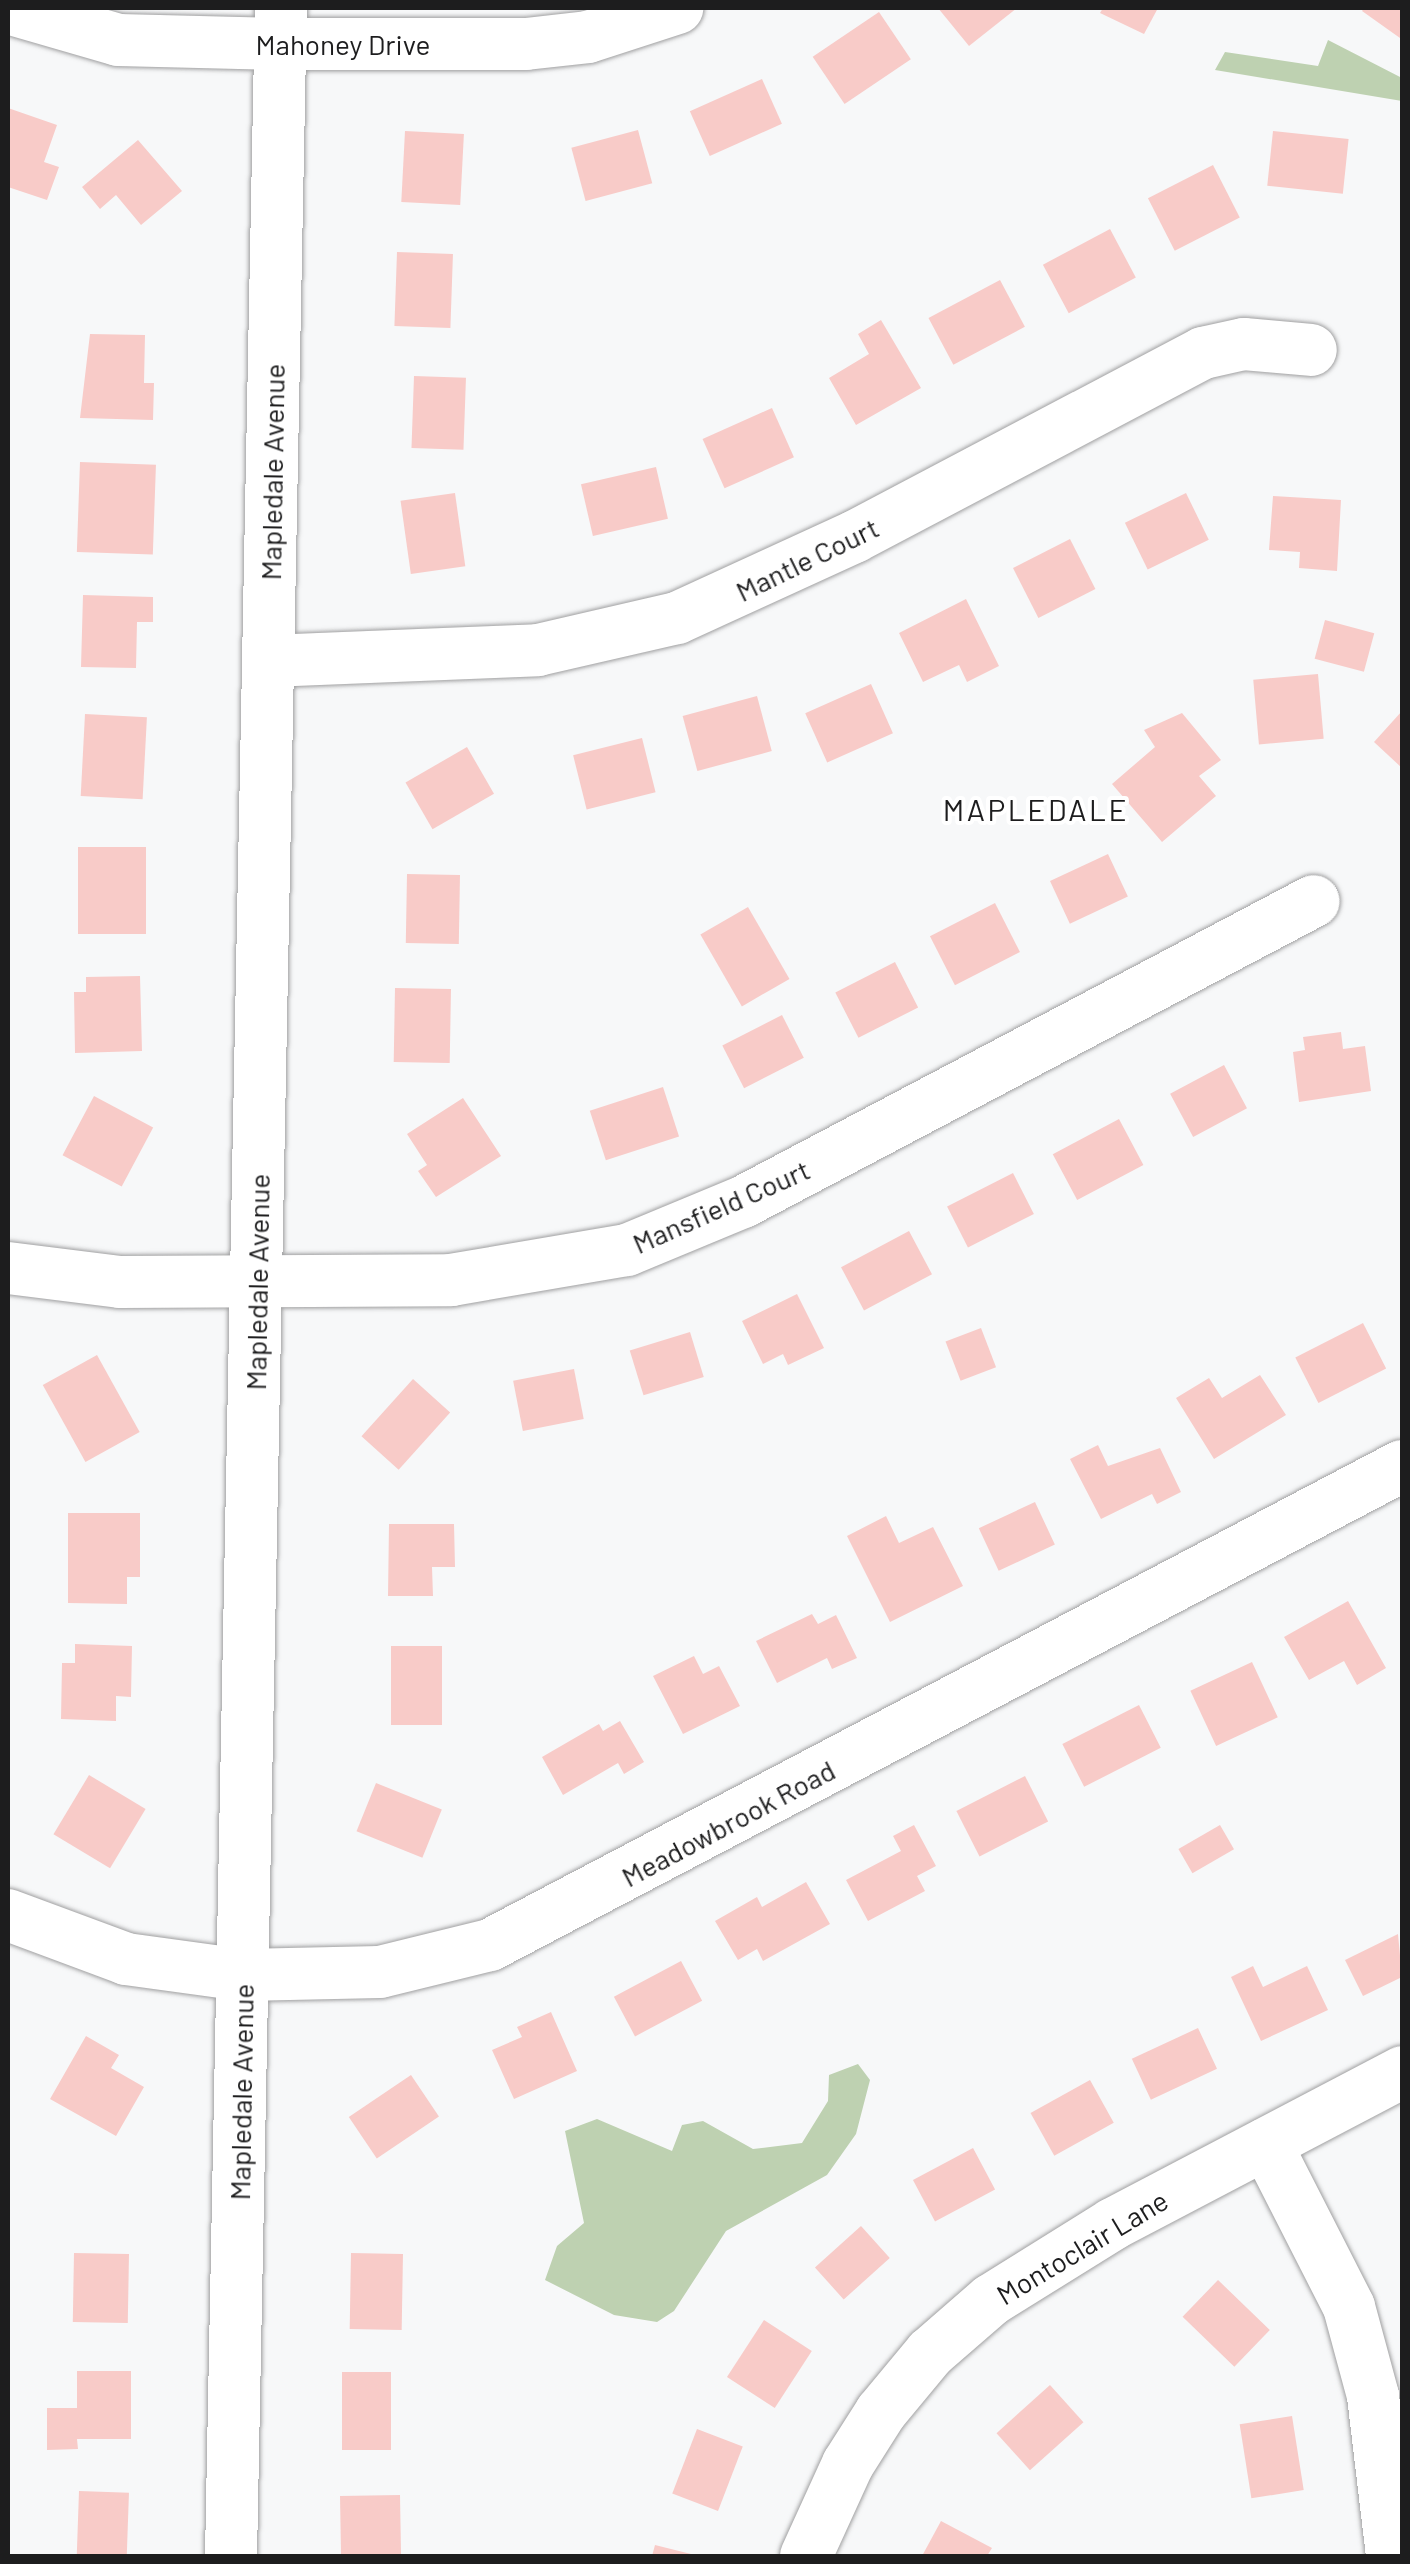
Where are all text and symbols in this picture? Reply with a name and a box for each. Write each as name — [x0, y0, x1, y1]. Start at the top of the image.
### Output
street label: Mahoney Drive — [256, 27, 430, 61]
street label: Mapledale Avenue — [253, 363, 291, 581]
street label: Mantle Court — [730, 510, 884, 608]
district label: MAPLEDALE — [943, 791, 1129, 827]
street label: Mansfield Court — [627, 1152, 815, 1260]
street label: Mapledale Avenue — [238, 1173, 276, 1391]
street label: Meadowbrook Road — [616, 1753, 840, 1893]
street label: Mapledale Avenue — [222, 1983, 260, 2201]
street label: Montoclair Lane — [990, 2183, 1174, 2311]

